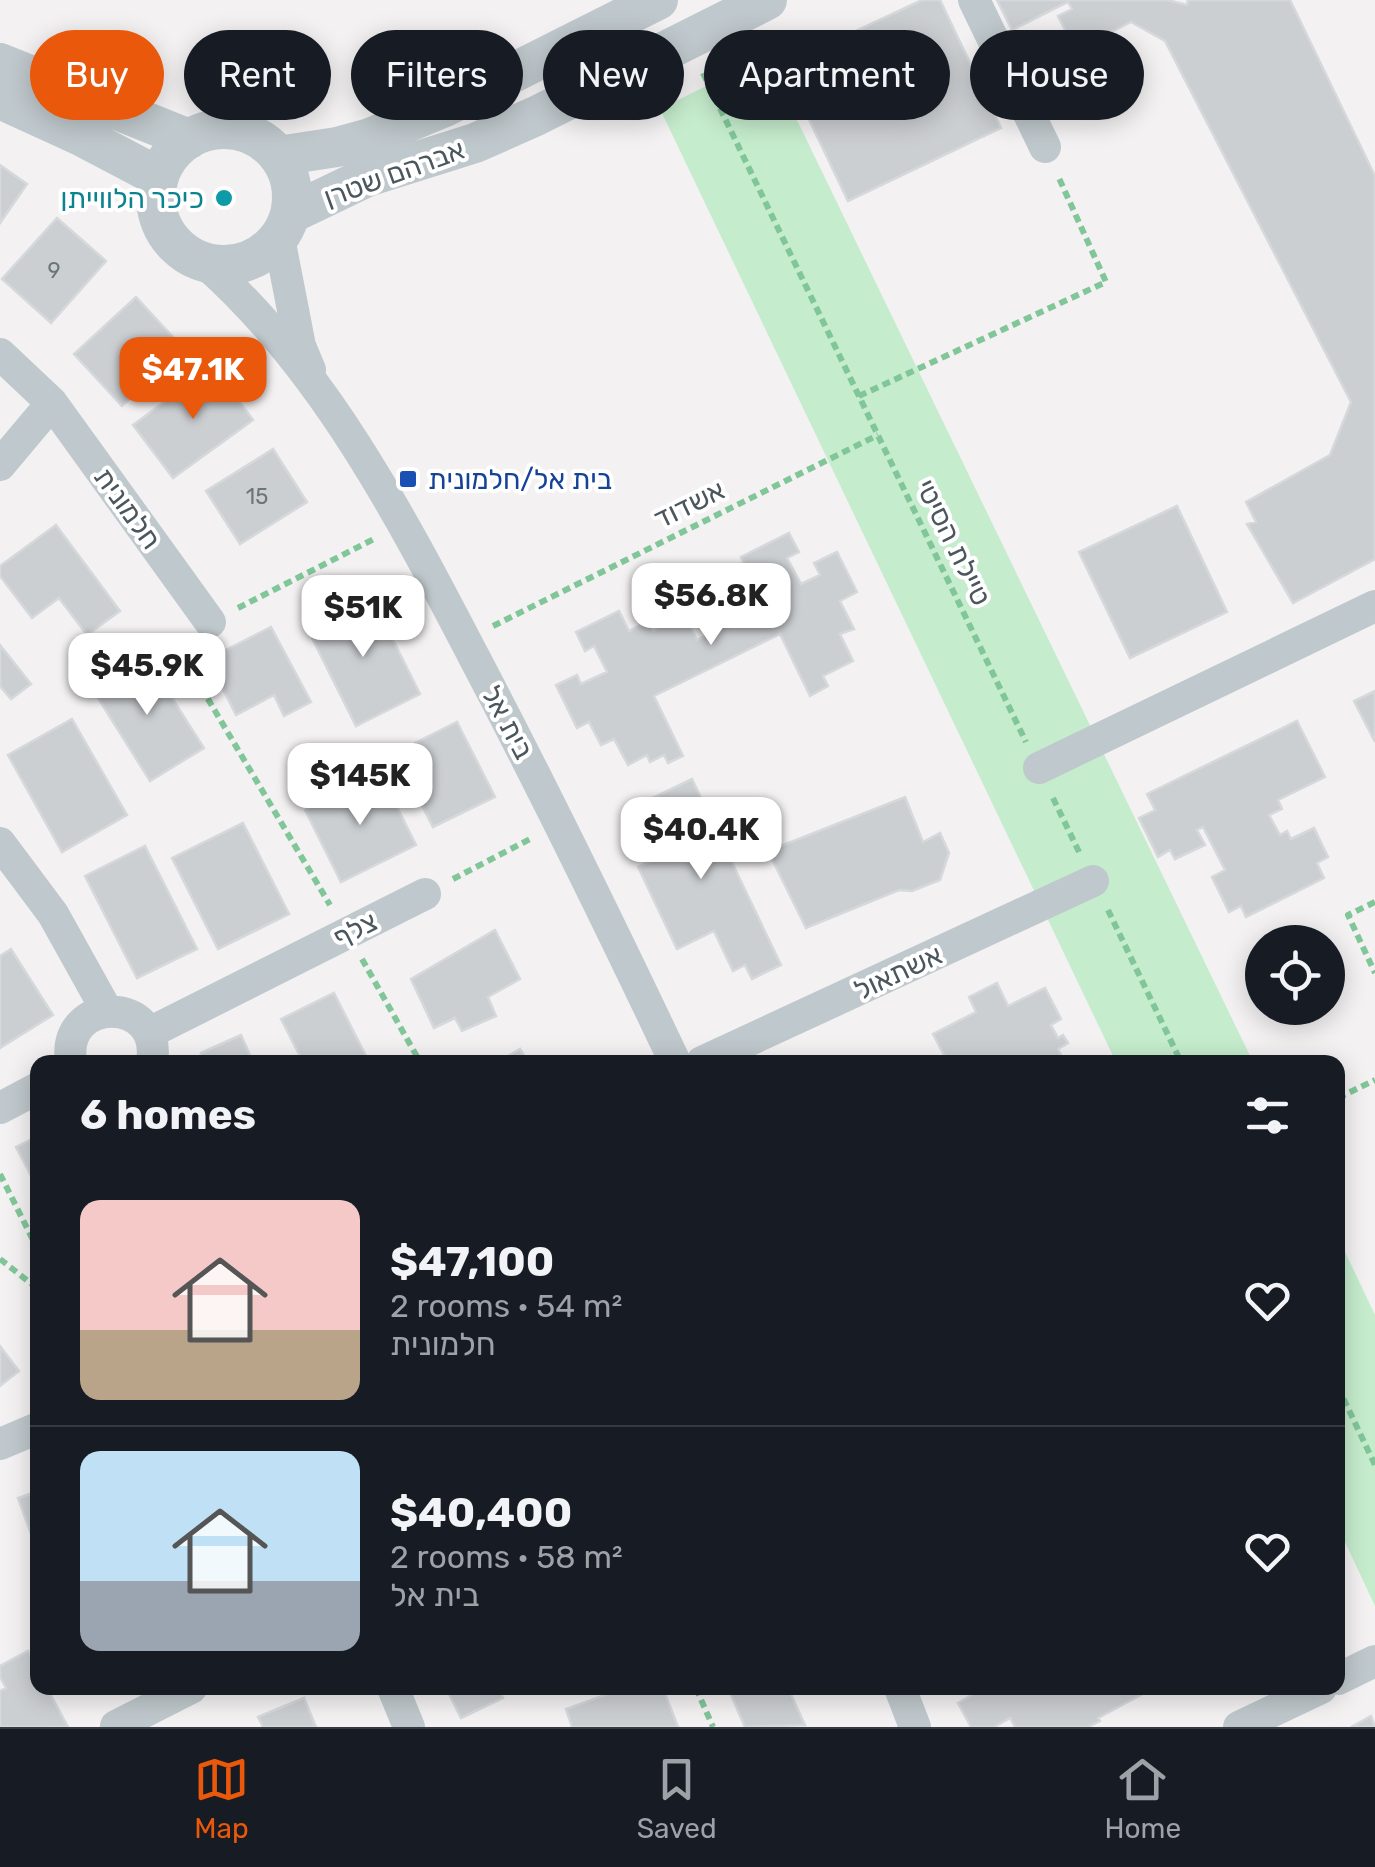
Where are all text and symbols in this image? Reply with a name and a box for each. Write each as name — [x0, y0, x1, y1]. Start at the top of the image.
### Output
chip: Buy — [30, 30, 164, 120]
chip: Rent — [184, 30, 331, 120]
chip: Filters — [351, 30, 523, 120]
chip: New — [543, 30, 684, 120]
chip: Apartment — [704, 30, 950, 120]
chip: House — [970, 30, 1144, 120]
street label: אברהם שטרן — [319, 133, 469, 214]
place label: כיכר הלווייתן — [61, 182, 204, 215]
marker: כיכר הלווייתן — [213, 187, 235, 209]
house number: 9 — [47, 257, 61, 284]
pin: $47.1K — [112, 337, 274, 422]
text: $47.1K — [141, 350, 245, 388]
street label: חלמונית — [87, 461, 168, 555]
place label: בית אל/חלמונית — [428, 463, 612, 496]
marker: בית אל/חלמונית — [397, 468, 419, 490]
street label: אשדוד — [648, 473, 730, 536]
street label: טיילת הסיטי — [909, 474, 998, 611]
house number: 15 — [246, 483, 268, 510]
pin: $56.8K — [630, 563, 792, 648]
pin: $51K — [304, 575, 422, 660]
text: $56.8K — [654, 576, 768, 614]
text: $51K — [324, 588, 402, 626]
pin: $45.9K — [66, 633, 228, 718]
text: $45.9K — [90, 646, 204, 684]
street label: בית אל — [475, 680, 541, 765]
pin: $145K — [290, 743, 430, 828]
text: $145K — [309, 756, 411, 794]
pin: $40.4K — [620, 797, 782, 882]
text: $40.4K — [643, 810, 759, 848]
street label: צלף — [328, 904, 383, 954]
map controls — [1245, 925, 1345, 1025]
button: locate — [1245, 925, 1345, 1025]
street label: אשתאול — [849, 938, 947, 1007]
icon: filters — [1240, 1088, 1295, 1143]
text: 6 homes — [80, 1090, 256, 1140]
text: $47,100 — [390, 1237, 554, 1287]
icon: home — [160, 1240, 280, 1360]
icon: heart — [1240, 1273, 1295, 1328]
text: 2 rooms · 54 m² — [390, 1287, 622, 1325]
text: חלמונית — [390, 1325, 496, 1363]
text: $40,400 — [390, 1488, 572, 1538]
icon: home — [160, 1491, 280, 1611]
icon: heart — [1240, 1524, 1295, 1579]
text: 2 rooms · 58 m² — [390, 1538, 623, 1576]
text: בית אל — [390, 1576, 479, 1614]
tab: Map — [194, 1752, 249, 1845]
tab: Saved — [637, 1752, 717, 1845]
tab: Home — [1104, 1752, 1181, 1845]

